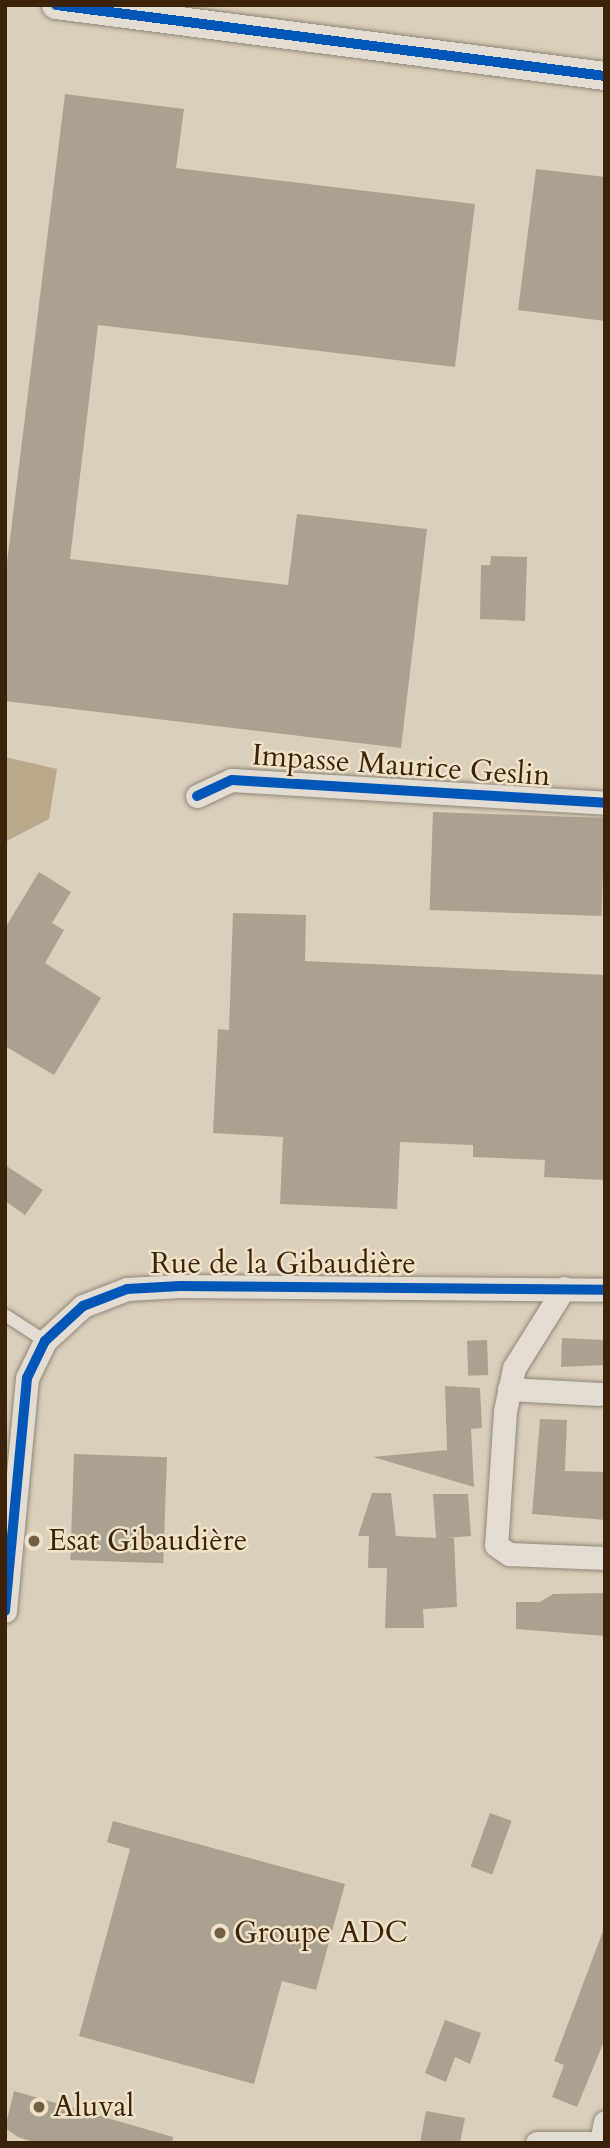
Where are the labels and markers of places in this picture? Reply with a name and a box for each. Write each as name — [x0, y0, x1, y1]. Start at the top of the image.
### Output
place label: Esat Gibaudière — [48, 1523, 247, 1559]
marker: Esat Gibaudière — [26, 1533, 42, 1549]
place label: Groupe ADC — [234, 1915, 408, 1951]
marker: Groupe ADC — [212, 1925, 228, 1941]
place label: Aluval — [53, 2089, 134, 2125]
marker: Aluval — [31, 2099, 47, 2115]

